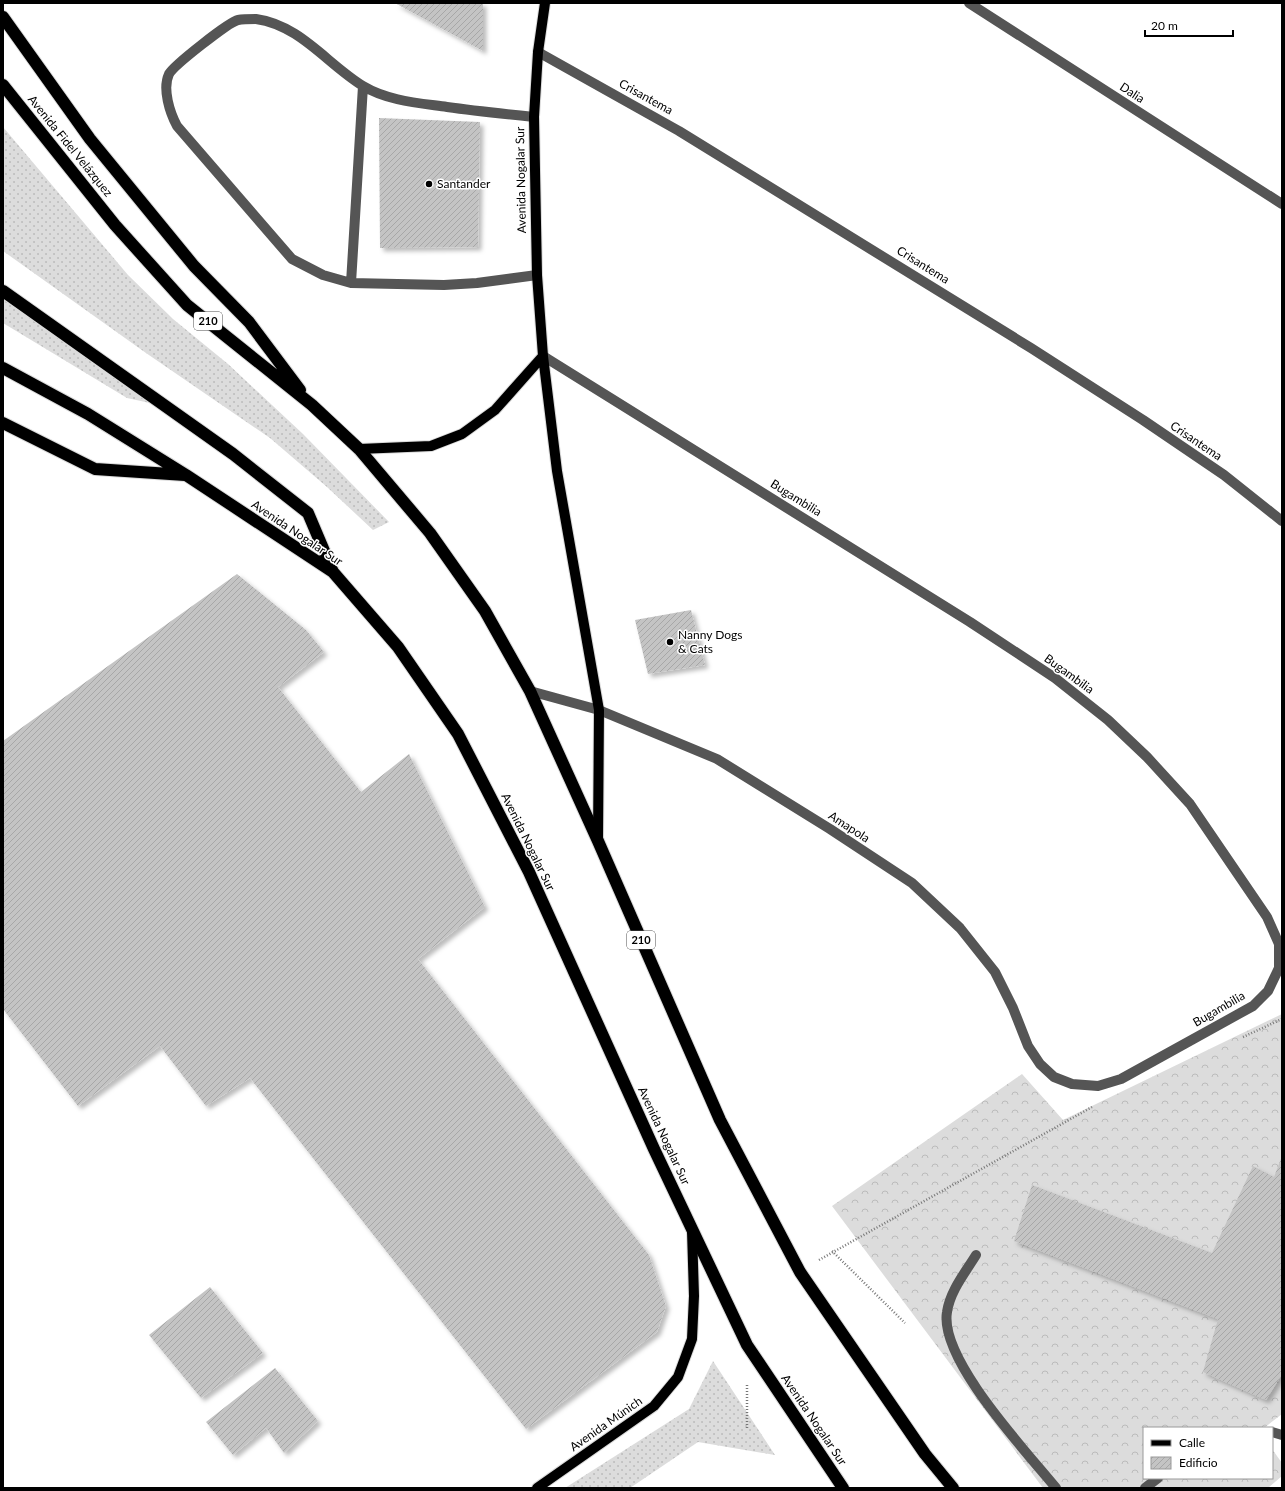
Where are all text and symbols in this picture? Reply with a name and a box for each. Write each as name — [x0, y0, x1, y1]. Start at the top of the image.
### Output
scale bar — [1145, 12, 1233, 38]
text: 20 m — [1151, 18, 1178, 33]
street label: Crisantema — [617, 76, 676, 118]
street label: Dalia — [1117, 79, 1148, 106]
street label: Avenida Fidel Velázquez — [25, 92, 116, 200]
street label: Avenida Nogalar Sur — [512, 126, 529, 233]
place label: Santander — [437, 176, 491, 191]
marker: Santander — [424, 179, 434, 189]
street label: Crisantema — [894, 242, 952, 287]
road number: 210 — [194, 312, 222, 330]
street label: Crisantema — [1167, 418, 1225, 463]
street label: Bugambilia — [768, 476, 825, 519]
street label: Avenida Nogalar Sur — [249, 497, 346, 569]
place label: Nanny Dogs & Cats — [678, 627, 742, 656]
marker: Nanny Dogs & Cats — [665, 637, 675, 647]
street label: Bugambilia — [1042, 651, 1097, 697]
street label: Avenida Nogalar Sur — [498, 791, 559, 894]
street label: Amapola — [826, 808, 873, 845]
road number: 210 — [627, 931, 655, 949]
street label: Bugambilia — [1190, 988, 1247, 1029]
street label: Avenida Nogalar Sur — [635, 1084, 694, 1188]
street label: Avenida Nogalar Sur — [778, 1371, 851, 1469]
street label: Avenida Múnich — [567, 1393, 645, 1454]
legend — [1143, 1427, 1273, 1479]
text: Calle — [1179, 1435, 1205, 1450]
text: Edificio — [1179, 1455, 1218, 1470]

